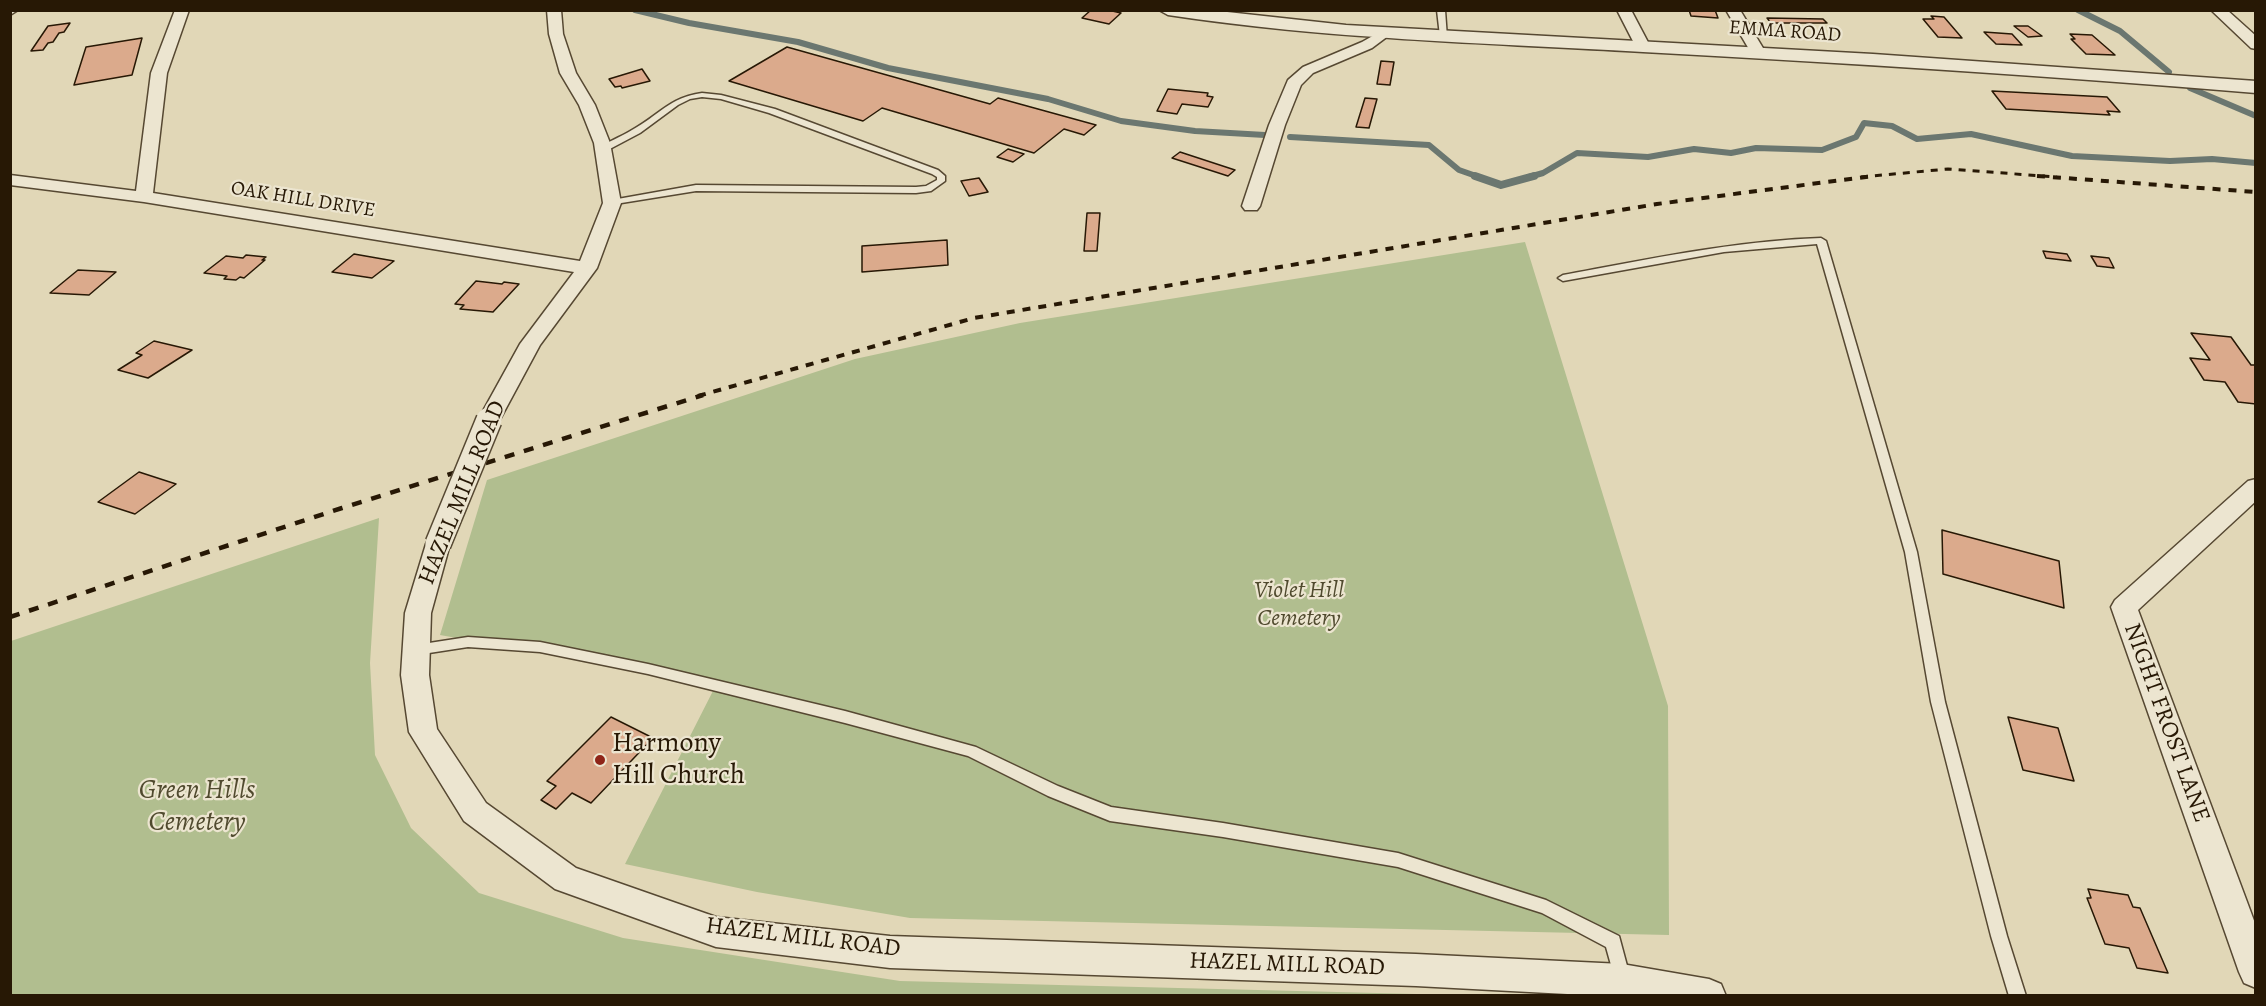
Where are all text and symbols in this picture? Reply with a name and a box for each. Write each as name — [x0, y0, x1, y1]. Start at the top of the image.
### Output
street label: EMMA ROAD — [1728, 16, 1842, 48]
street label: OAK HILL DRIVE — [229, 177, 377, 223]
street label: HAZEL MILL ROAD — [413, 397, 513, 589]
park label: Violet Hill Cemetery — [1254, 577, 1344, 633]
street label: NIGHT FROST LANE — [2117, 620, 2215, 826]
place label: Harmony Hill Church — [612, 727, 745, 793]
marker: Harmony Hill Church — [593, 753, 607, 767]
park label: Green Hills Cemetery — [139, 774, 255, 840]
street label: HAZEL MILL ROAD — [704, 912, 902, 964]
street label: HAZEL MILL ROAD — [1189, 947, 1385, 983]

